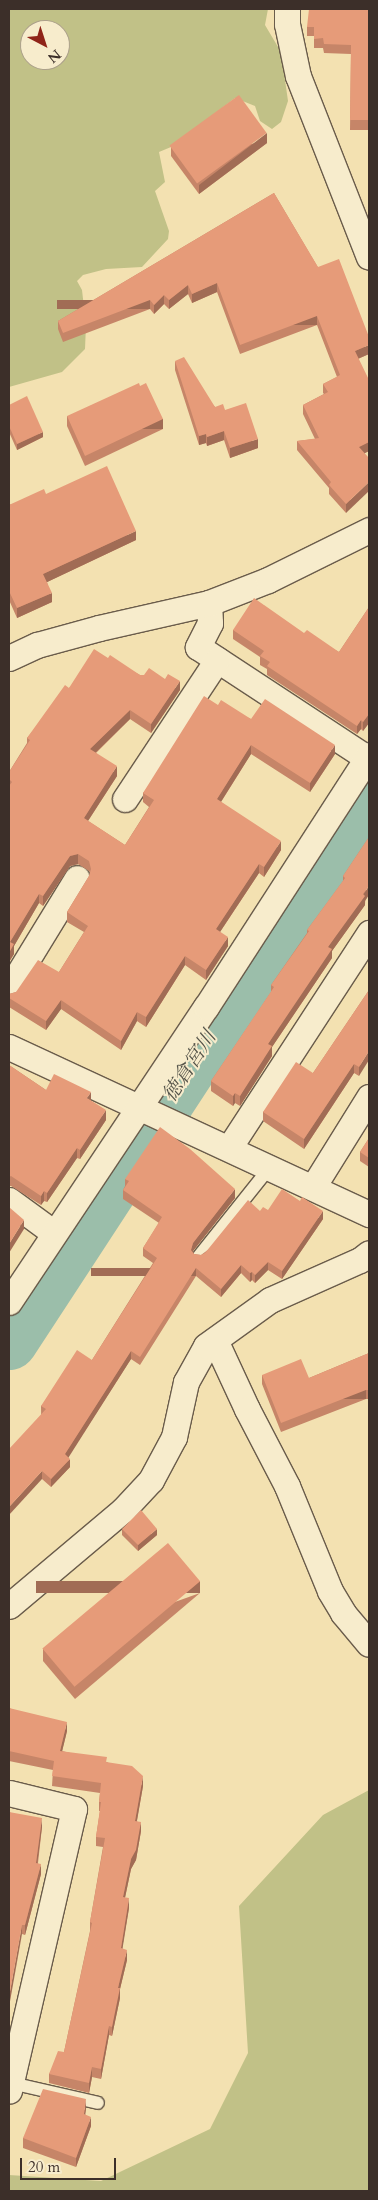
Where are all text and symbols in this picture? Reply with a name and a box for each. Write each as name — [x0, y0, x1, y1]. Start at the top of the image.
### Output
north arrow — [20, 20, 70, 70]
text: N — [44, 45, 65, 67]
water label: 徳倉宮川 — [157, 1026, 221, 1106]
scale bar — [22, 2148, 119, 2180]
text: 20 m — [28, 2157, 60, 2177]

